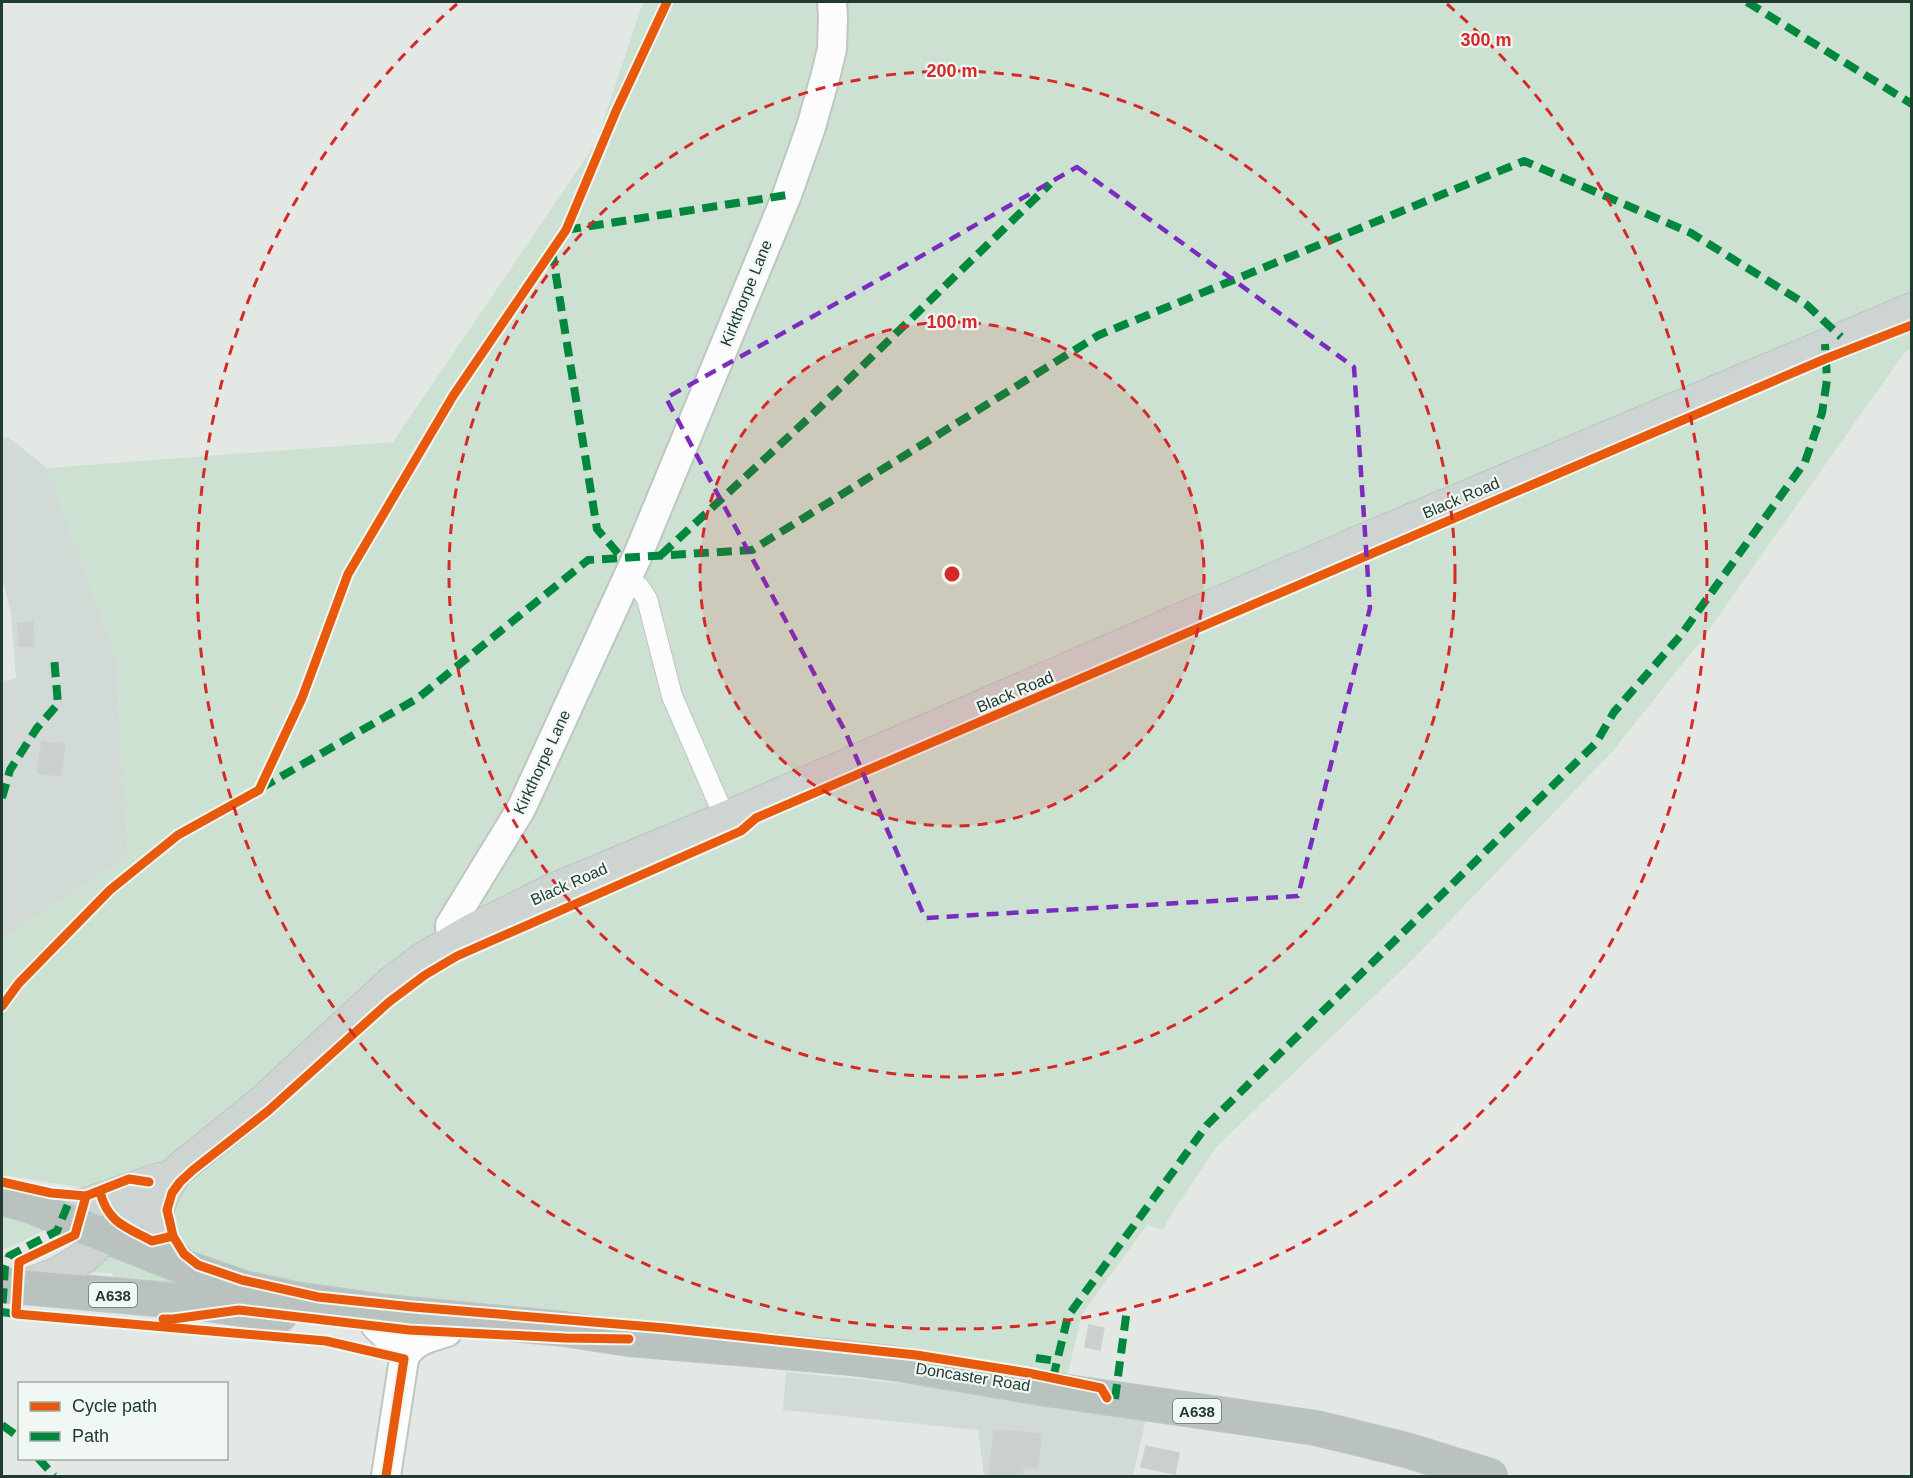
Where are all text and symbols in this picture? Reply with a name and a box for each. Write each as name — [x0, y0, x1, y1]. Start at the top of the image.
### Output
text: 300 m — [1460, 30, 1512, 50]
text: 200 m — [926, 61, 978, 81]
street label: Kirkthorpe Lane — [717, 237, 775, 349]
text: 100 m — [926, 312, 978, 332]
street label: Black Road — [1420, 474, 1502, 522]
centre of rings — [942, 564, 962, 584]
street label: Black Road — [974, 668, 1056, 716]
street label: Kirkthorpe Lane — [510, 707, 574, 817]
street label: Black Road — [528, 860, 610, 908]
road number: A638 — [89, 1283, 137, 1307]
street label: Doncaster Road — [915, 1360, 1031, 1394]
legend — [18, 1382, 228, 1460]
text: Cycle path — [72, 1396, 157, 1416]
road number: A638 — [1173, 1399, 1221, 1423]
text: Path — [72, 1426, 109, 1446]

